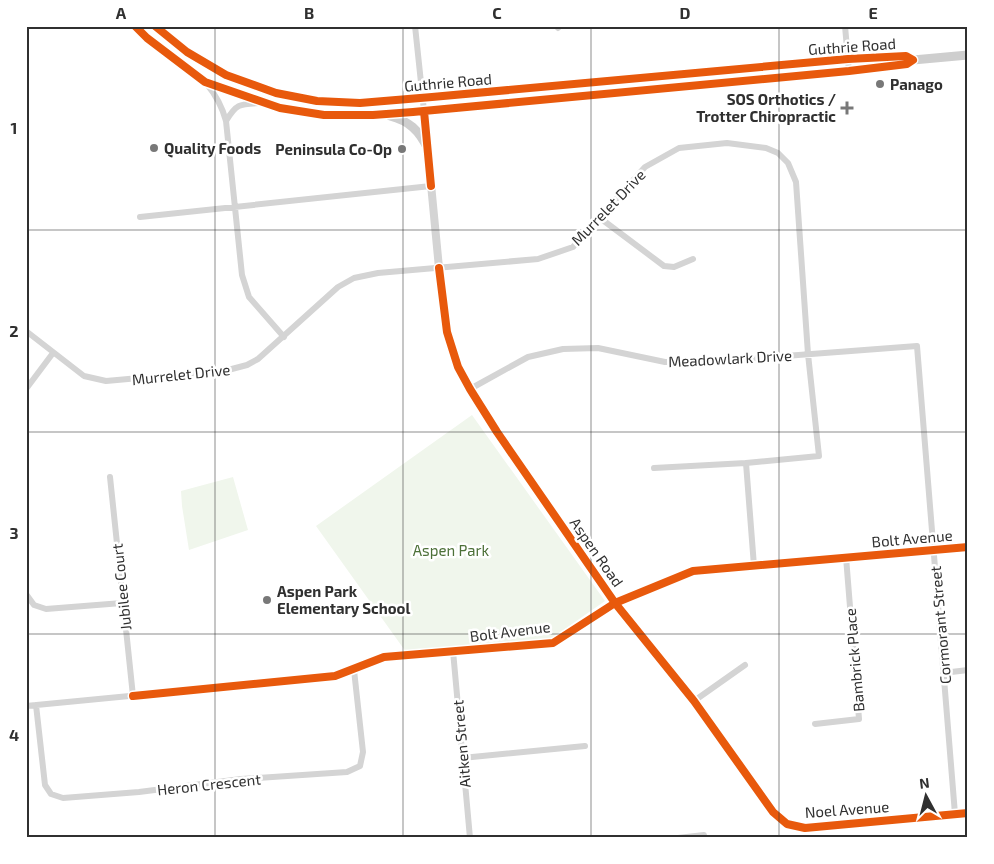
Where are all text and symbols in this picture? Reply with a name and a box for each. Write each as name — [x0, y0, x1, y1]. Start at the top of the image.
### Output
text: A — [116, 3, 127, 22]
text: B — [304, 3, 314, 22]
text: C — [492, 3, 502, 22]
text: D — [680, 3, 691, 22]
text: E — [868, 3, 878, 22]
street label: Guthrie Road — [807, 34, 897, 58]
street label: Guthrie Road — [403, 69, 493, 95]
place label: Panago — [890, 75, 943, 93]
marker: Panago — [874, 78, 886, 90]
place label: SOS Orthotics / Trotter Chiropractic — [696, 90, 836, 125]
marker: SOS Orthotics / Trotter Chiropractic — [840, 101, 854, 115]
text: 1 — [11, 118, 17, 137]
place label: Quality Foods — [164, 139, 261, 158]
place label: Peninsula Co-Op — [275, 140, 392, 158]
marker: Quality Foods — [148, 142, 160, 154]
marker: Peninsula Co-Op — [396, 143, 408, 155]
street label: Murrelet Drive — [567, 165, 649, 249]
text: 2 — [9, 321, 19, 340]
street label: Meadowlark Drive — [668, 346, 792, 370]
street label: Murrelet Drive — [131, 360, 231, 388]
street label: Aspen Road — [567, 514, 627, 590]
text: 3 — [9, 523, 19, 542]
street label: Bolt Avenue — [871, 525, 953, 551]
park label: Aspen Park — [413, 541, 490, 559]
street label: Jubilee Court — [107, 542, 135, 631]
street label: Cormorant Street — [926, 565, 954, 685]
place label: Aspen Park Elementary School — [277, 582, 410, 618]
marker: Aspen Park Elementary School — [261, 594, 273, 606]
street label: Bambrick Place — [841, 607, 867, 713]
street label: Bolt Avenue — [469, 617, 551, 645]
street label: Aitken Street — [448, 699, 474, 789]
text: 4 — [9, 725, 19, 744]
street label: Heron Crescent — [156, 770, 262, 798]
north arrow — [902, 772, 952, 822]
text: N — [918, 774, 930, 792]
street label: Noel Avenue — [804, 797, 890, 821]

